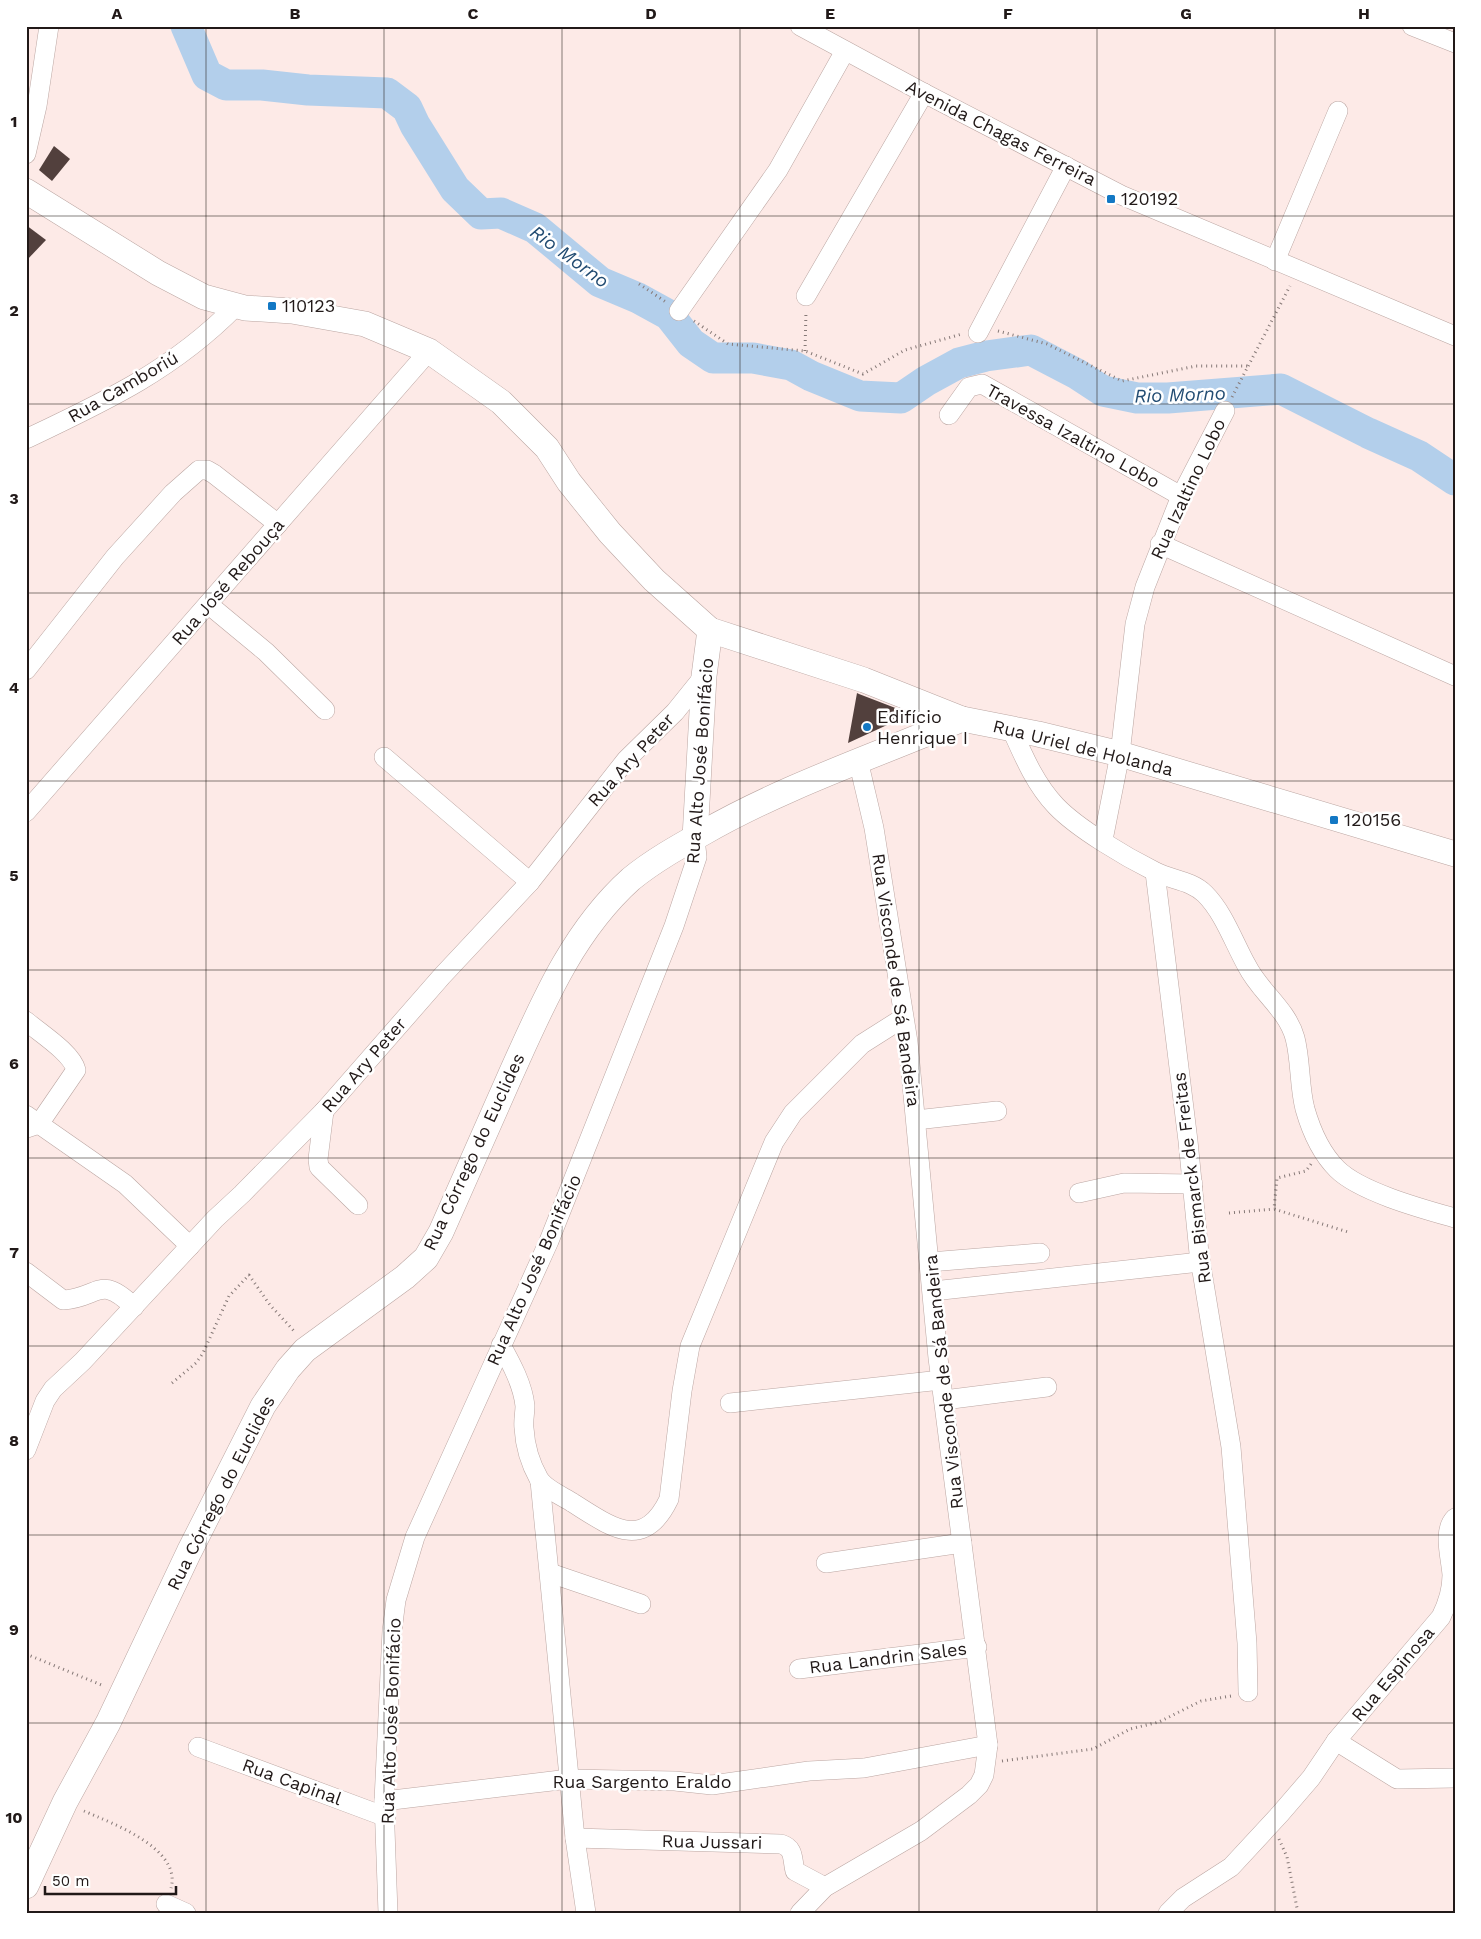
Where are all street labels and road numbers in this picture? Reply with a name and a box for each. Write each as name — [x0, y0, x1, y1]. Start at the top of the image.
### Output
street label: Avenida Chagas Ferreira — [903, 75, 1100, 190]
street label: Rua Camboriú — [64, 347, 182, 427]
street label: Travessa Izaltino Lobo — [983, 379, 1164, 492]
street label: Rua Izaltino Lobo — [1146, 415, 1229, 562]
street label: Rua José Rebouça — [167, 514, 288, 649]
street label: Rua Alto José Bonifácio — [682, 657, 717, 865]
street label: Rua Ary Peter — [583, 709, 678, 811]
street label: Rua Uriel de Holanda — [991, 715, 1175, 780]
street label: Rua Visconde de Sá Bandeira — [868, 852, 925, 1108]
street label: Rua Ary Peter — [317, 1013, 410, 1116]
street label: Rua Córrego do Euclides — [419, 1050, 529, 1254]
street label: Rua Bismarck de Freitas — [1168, 1071, 1215, 1285]
street label: Rua Alto José Bonifácio — [482, 1171, 585, 1369]
street label: Rua Visconde de Sá Bandeira — [920, 1254, 967, 1510]
street label: Rua Córrego do Euclides — [162, 1392, 279, 1593]
street label: Rua Alto José Bonifácio — [376, 1617, 405, 1825]
street label: Rua Espinosa — [1347, 1622, 1438, 1725]
street label: Rua Landrin Sales — [808, 1637, 968, 1678]
street label: Rua Capinal — [240, 1754, 345, 1809]
street label: Rua Sargento Eraldo — [552, 1771, 732, 1792]
street label: Rua Jussari — [661, 1830, 763, 1853]

